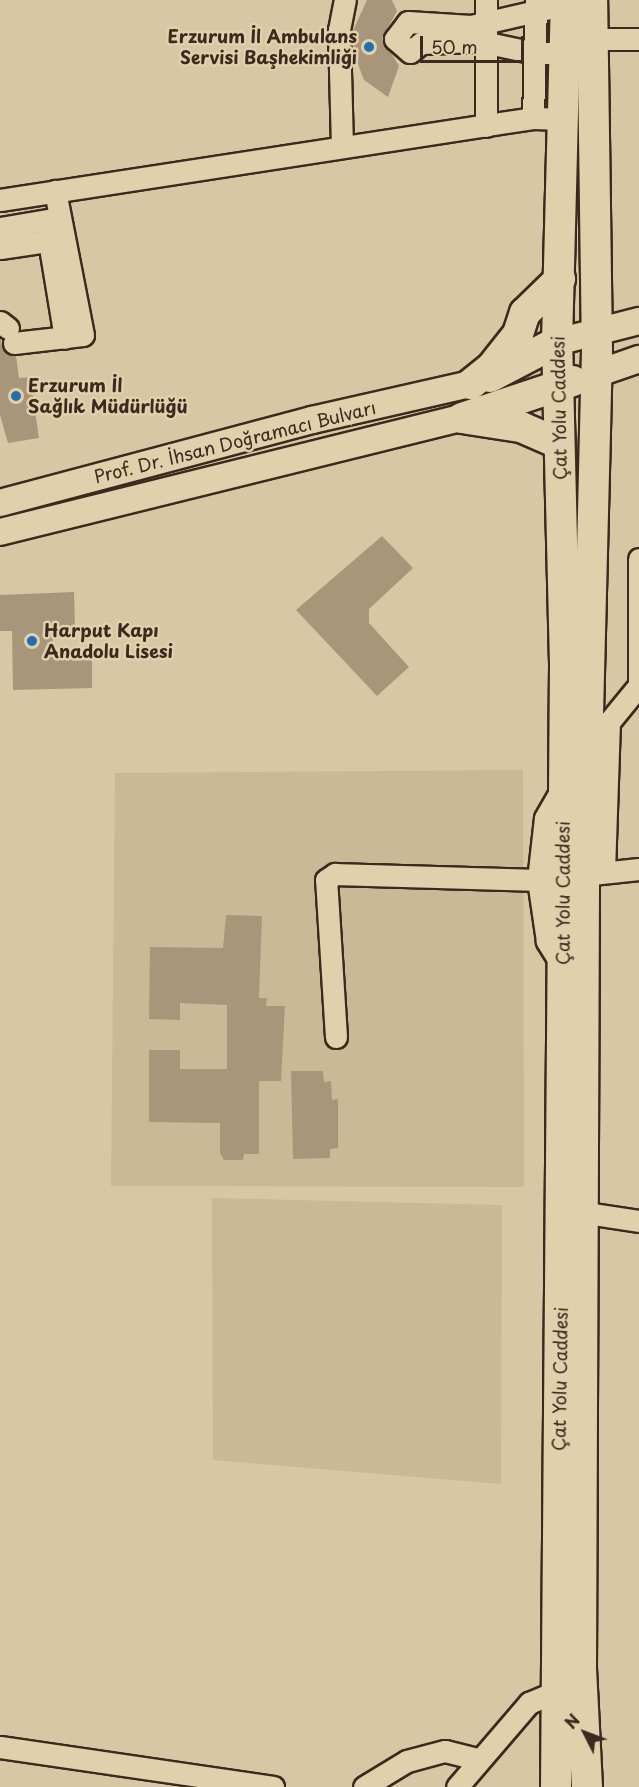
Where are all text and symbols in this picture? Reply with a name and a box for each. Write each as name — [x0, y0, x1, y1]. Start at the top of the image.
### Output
scale bar — [423, 24, 526, 62]
place label: Erzurum İl Ambulans Servisi Başhekimliği — [167, 26, 357, 68]
text: 50 m — [431, 33, 478, 60]
marker: Erzurum İl Ambulans Servisi Başhekimliği — [362, 40, 376, 54]
street label: Çat Yolu Caddesi — [547, 335, 571, 481]
place label: Erzurum İl Sağlık Müdürlüğü — [28, 375, 189, 418]
marker: Erzurum İl Sağlık Müdürlüğü — [9, 389, 23, 403]
street label: Prof. Dr. İhsan Doğramacı Bulvarı — [91, 396, 379, 488]
place label: Harput Kapı Anadolu Lisesi — [44, 620, 174, 662]
marker: Harput Kapı Anadolu Lisesi — [25, 634, 39, 648]
street label: Çat Yolu Caddesi — [552, 821, 574, 965]
street label: Çat Yolu Caddesi — [548, 1306, 572, 1452]
north arrow — [555, 1703, 615, 1763]
text: N — [558, 1708, 585, 1734]

